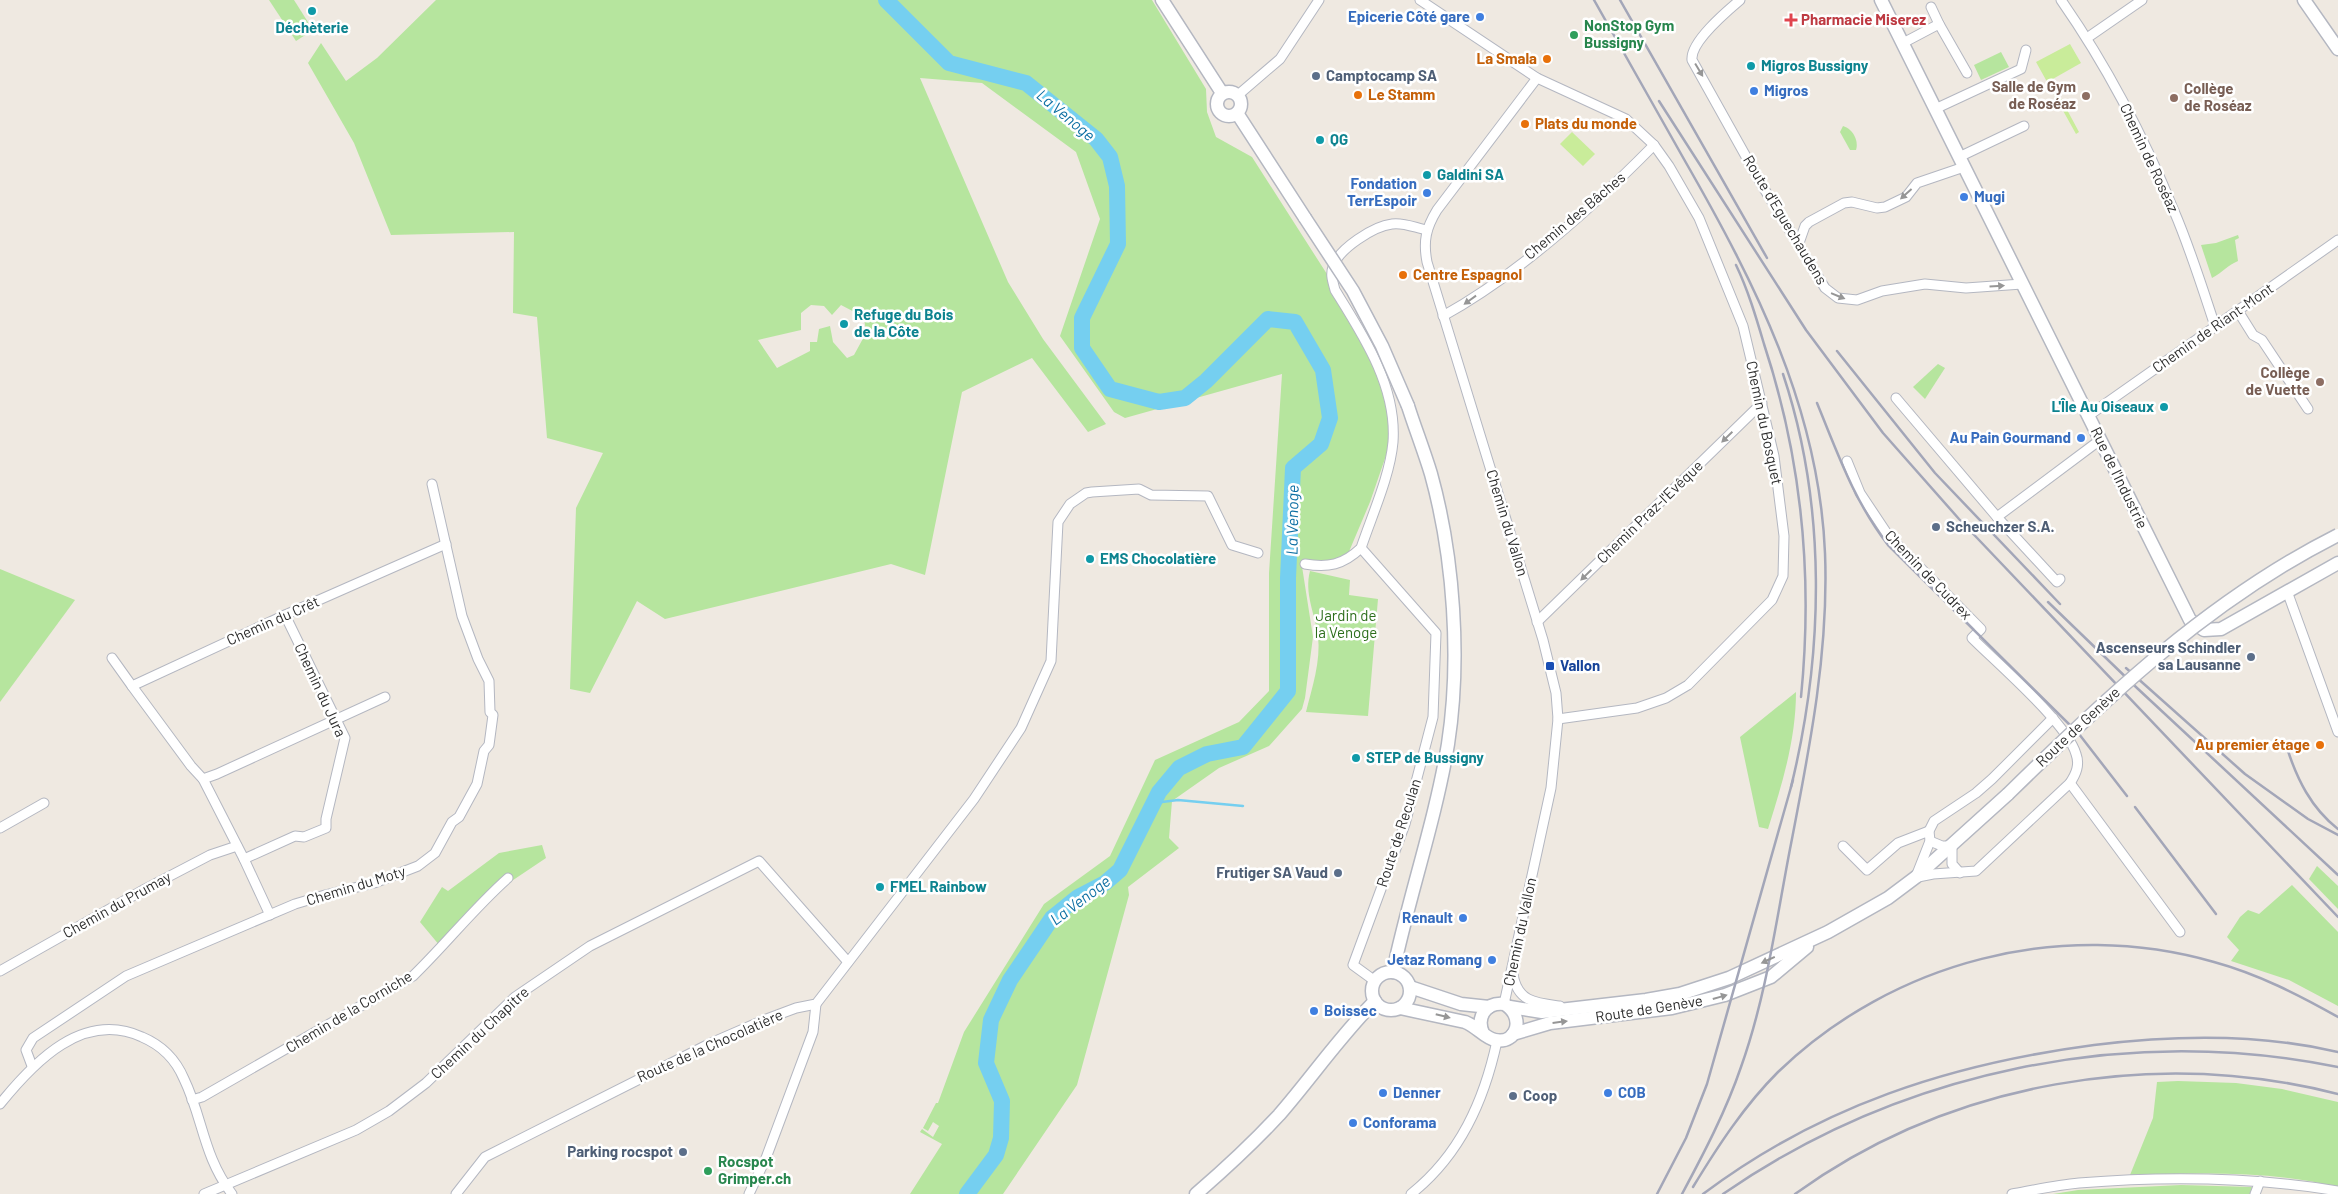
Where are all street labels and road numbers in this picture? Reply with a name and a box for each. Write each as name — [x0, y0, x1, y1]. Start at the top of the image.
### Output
street label: Chemin de Roséaz — [2117, 100, 2183, 215]
street label: Route d'Eguechaudens — [1740, 151, 1832, 288]
street label: Chemin des Bâches — [1520, 168, 1629, 263]
street label: Chemin de Riant-Mont — [2148, 279, 2277, 376]
street label: Chemin du Bosquet — [1743, 359, 1787, 486]
street label: Rue de l'Industrie — [2088, 424, 2152, 531]
street label: Chemin Praz-l'Evêque — [1592, 456, 1706, 567]
street label: Chemin du Vallon — [1483, 467, 1533, 578]
street label: Chemin de Cudrex — [1882, 526, 1976, 623]
street label: Chemin du Crêt — [223, 592, 322, 649]
street label: Chemin du Jura — [291, 640, 350, 739]
street label: Route de Genève — [2031, 683, 2123, 770]
street label: Route de Reculan — [1372, 776, 1424, 889]
street label: Chemin du Moty — [304, 861, 408, 909]
street label: Chemin du Prumay — [59, 867, 174, 941]
street label: Chemin du Vallon — [1499, 876, 1539, 988]
street label: Chemin de la Corniche — [282, 966, 415, 1056]
street label: Chemin du Chapitre — [427, 982, 532, 1082]
street label: Route de Genève — [1594, 991, 1704, 1025]
street label: Route de la Chocolatière — [634, 1005, 785, 1085]

